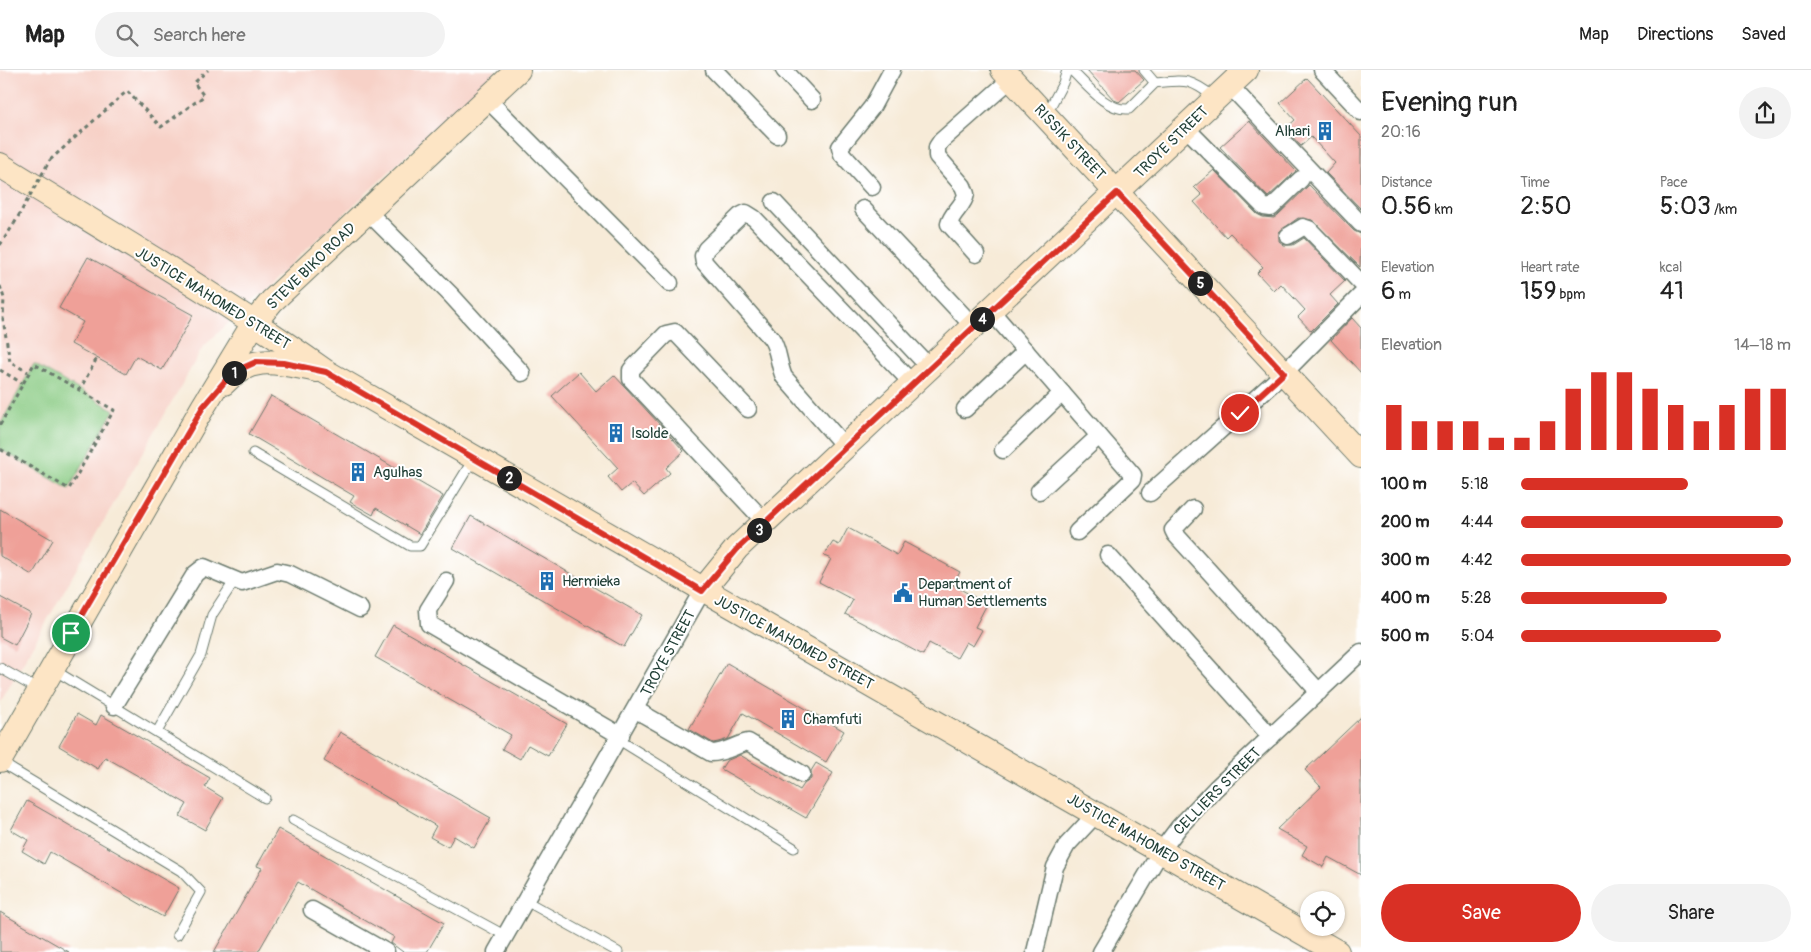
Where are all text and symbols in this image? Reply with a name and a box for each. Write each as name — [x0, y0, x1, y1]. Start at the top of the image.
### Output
search box — [95, 12, 445, 57]
text: Map — [25, 20, 65, 49]
icon: search — [113, 21, 141, 49]
text: Search here — [153, 23, 246, 47]
text: Map — [1579, 23, 1609, 46]
text: Directions — [1637, 23, 1713, 46]
text: Saved — [1741, 23, 1786, 46]
text: Evening run — [1381, 85, 1518, 120]
button: share — [1739, 87, 1791, 139]
street label: RISSIK STREET — [1030, 101, 1110, 184]
street label: TROYE STREET — [1130, 102, 1212, 183]
building icon: Alhari — [1314, 120, 1336, 142]
place label: Alhari — [1275, 122, 1310, 141]
text: 20:16 — [1381, 122, 1421, 142]
text: Distance — [1381, 174, 1432, 191]
text: Time — [1520, 174, 1550, 191]
text: Pace — [1660, 174, 1687, 191]
text: 0.56 — [1381, 191, 1432, 222]
text: 2:50 — [1520, 191, 1572, 222]
text: 5:03 — [1660, 191, 1711, 222]
text: km — [1432, 201, 1453, 218]
text: /km — [1711, 201, 1737, 218]
street label: STEVE BIKO ROAD — [263, 219, 360, 314]
street label: JUSTICE MAHOMED STREET — [132, 243, 294, 354]
text: Elevation — [1381, 259, 1434, 276]
text: Heart rate — [1520, 259, 1579, 276]
text: kcal — [1660, 259, 1682, 276]
pin: 5 — [1188, 270, 1212, 296]
text: 5 — [1197, 275, 1204, 292]
text: 6 — [1381, 276, 1396, 307]
text: 159 — [1520, 276, 1557, 307]
text: 41 — [1660, 276, 1684, 307]
text: m — [1396, 286, 1411, 303]
text: bpm — [1557, 286, 1585, 303]
pin: 4 — [970, 306, 994, 332]
text: 4 — [978, 311, 987, 328]
text: Elevation — [1381, 335, 1442, 355]
text: 14–18 m — [1734, 335, 1791, 355]
pin: 1 — [222, 360, 246, 386]
text: 1 — [232, 365, 237, 382]
pin — [1219, 392, 1261, 434]
icon: check — [1226, 399, 1254, 427]
building icon: Isolde — [605, 422, 627, 444]
place label: Isolde — [631, 424, 669, 443]
building icon: Agulhas — [347, 461, 369, 483]
place label: Agulhas — [373, 463, 422, 482]
pin: 2 — [496, 466, 522, 490]
text: 2 — [506, 470, 513, 487]
text: 100 m — [1381, 474, 1427, 494]
text: 5:18 — [1461, 474, 1488, 494]
text: 200 m — [1381, 512, 1429, 532]
text: 4:44 — [1461, 512, 1493, 532]
pin: 3 — [746, 518, 772, 542]
text: 3 — [756, 522, 763, 539]
text: 300 m — [1381, 550, 1429, 570]
text: 4:42 — [1461, 550, 1493, 570]
building icon: Hermieka — [536, 570, 558, 592]
place label: Hermieka — [562, 572, 620, 591]
place label: Department of Human Settlements — [918, 575, 1047, 611]
public building icon: Department of Human Settlements — [892, 582, 914, 604]
text: 400 m — [1381, 588, 1430, 608]
text: 5:28 — [1461, 588, 1491, 608]
street label: JUSTICE MAHOMED STREET — [711, 591, 877, 694]
street label: TROYE STREET — [637, 607, 700, 700]
pin — [50, 612, 92, 654]
icon: arrive — [57, 619, 85, 647]
text: 500 m — [1381, 626, 1429, 646]
text: 5:04 — [1461, 626, 1494, 646]
building icon: Chamfuti — [777, 708, 799, 730]
place label: Chamfuti — [803, 710, 862, 729]
street label: CELLIERS STREET — [1169, 743, 1265, 839]
street label: JUSTICE MAHOMED STREET — [1063, 789, 1228, 895]
button: Save — [1381, 884, 1581, 942]
button: Share — [1591, 884, 1791, 942]
map controls — [1300, 891, 1345, 936]
button: locate — [1300, 891, 1345, 936]

